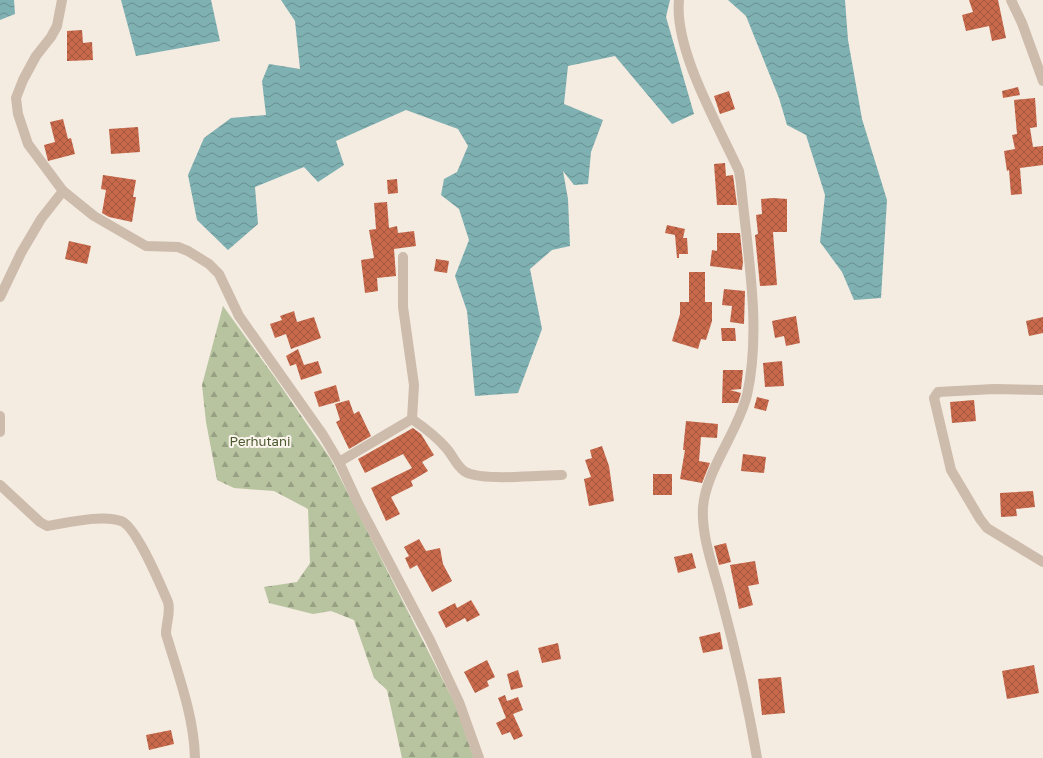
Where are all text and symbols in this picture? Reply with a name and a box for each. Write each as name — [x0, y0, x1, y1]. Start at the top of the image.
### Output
park label: Perhutani — [230, 433, 290, 449]

